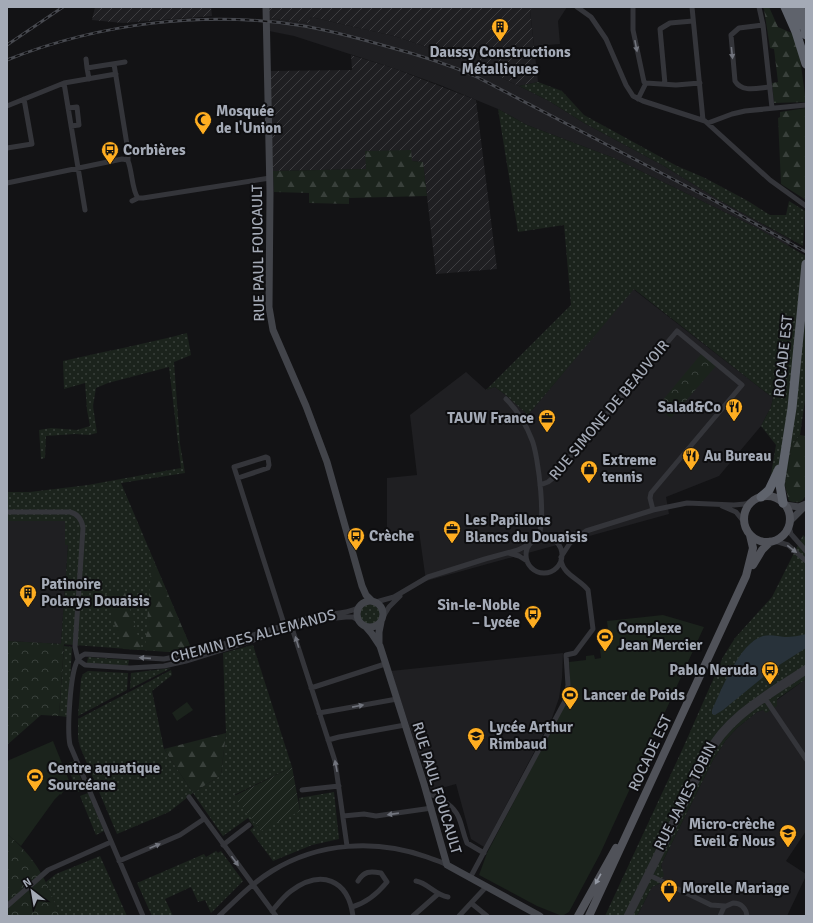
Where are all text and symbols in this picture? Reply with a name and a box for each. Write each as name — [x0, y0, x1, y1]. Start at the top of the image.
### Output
building icon: Daussy Constructions Métalliques — [490, 17, 510, 42]
one-way arrow — [634, 40, 640, 52]
place label: Daussy Constructions Métalliques — [429, 43, 571, 78]
one-way arrow — [729, 47, 735, 59]
place label: Mosquée de l'Union — [216, 102, 281, 137]
mosque icon: Mosquée de l'Union — [193, 110, 213, 135]
bus stop icon: Corbières — [100, 140, 120, 165]
place label: Corbières — [123, 141, 186, 159]
street label: RUE PAUL FOUCAULT — [248, 184, 268, 322]
street label: ROCADE EST — [770, 314, 796, 398]
street label: RUE SIMONE DE BEAUVOIR — [545, 336, 673, 484]
restaurant icon: Salad&Co — [724, 397, 744, 422]
place label: Salad&Co — [658, 398, 721, 416]
office icon: TAUW France — [537, 408, 557, 433]
place label: TAUW France — [447, 409, 534, 427]
restaurant icon: Au Bureau — [681, 446, 701, 471]
place label: Au Bureau — [704, 447, 771, 465]
place label: Extreme tennis — [601, 451, 657, 486]
shop icon: Extreme tennis — [579, 459, 599, 484]
place label: Les Papillons Blancs du Douaisis — [465, 511, 588, 546]
office icon: Les Papillons Blancs du Douaisis — [442, 519, 462, 544]
bus stop icon: Crèche — [346, 526, 366, 551]
place label: Crèche — [369, 527, 414, 545]
one-way arrow — [786, 544, 797, 553]
place label: Patinoire Polarys Douaisis — [41, 575, 150, 610]
building icon: Patinoire Polarys Douaisis — [18, 583, 38, 608]
place label: Sin-le-Noble – Lycée — [437, 596, 520, 631]
bus stop icon: Sin-le-Noble – Lycée — [523, 604, 543, 629]
street label: CHEMIN DES ALLEMANDS — [169, 605, 337, 667]
place label: Complexe Jean Mercier — [618, 619, 703, 654]
sports icon: Complexe Jean Mercier — [595, 627, 615, 652]
one-way arrow — [294, 636, 300, 648]
one-way arrow — [139, 654, 151, 661]
bus stop icon: Pablo Neruda — [760, 660, 780, 685]
place label: Pablo Neruda — [669, 661, 757, 679]
sports icon: Lancer de Poids — [560, 685, 580, 710]
place label: Lancer de Poids — [583, 686, 685, 704]
one-way arrow — [352, 703, 364, 709]
street label: ROCADE EST — [624, 711, 676, 794]
place label: Lycée Arthur Rimbaud — [489, 718, 573, 753]
street label: RUE PAUL FOUCAULT — [408, 720, 466, 857]
school or university icon: Lycée Arthur Rimbaud — [466, 726, 486, 751]
street label: RUE JAMES TOBIN — [650, 739, 720, 853]
place label: Centre aquatique Sourcéane — [48, 759, 160, 794]
one-way arrow — [332, 760, 338, 772]
sports icon: Centre aquatique Sourcéane — [25, 767, 45, 792]
one-way arrow — [387, 811, 399, 817]
place label: Micro-crèche Eveil & Nous — [689, 815, 775, 850]
school or university icon: Micro-crèche Eveil & Nous — [778, 823, 798, 848]
one-way arrow — [150, 843, 161, 849]
one-way arrow — [231, 856, 239, 867]
north arrow — [12, 871, 52, 911]
one-way arrow — [594, 874, 601, 885]
text: N — [20, 875, 34, 890]
shop icon: Morelle Mariage — [659, 878, 679, 903]
place label: Morelle Mariage — [682, 879, 789, 897]

